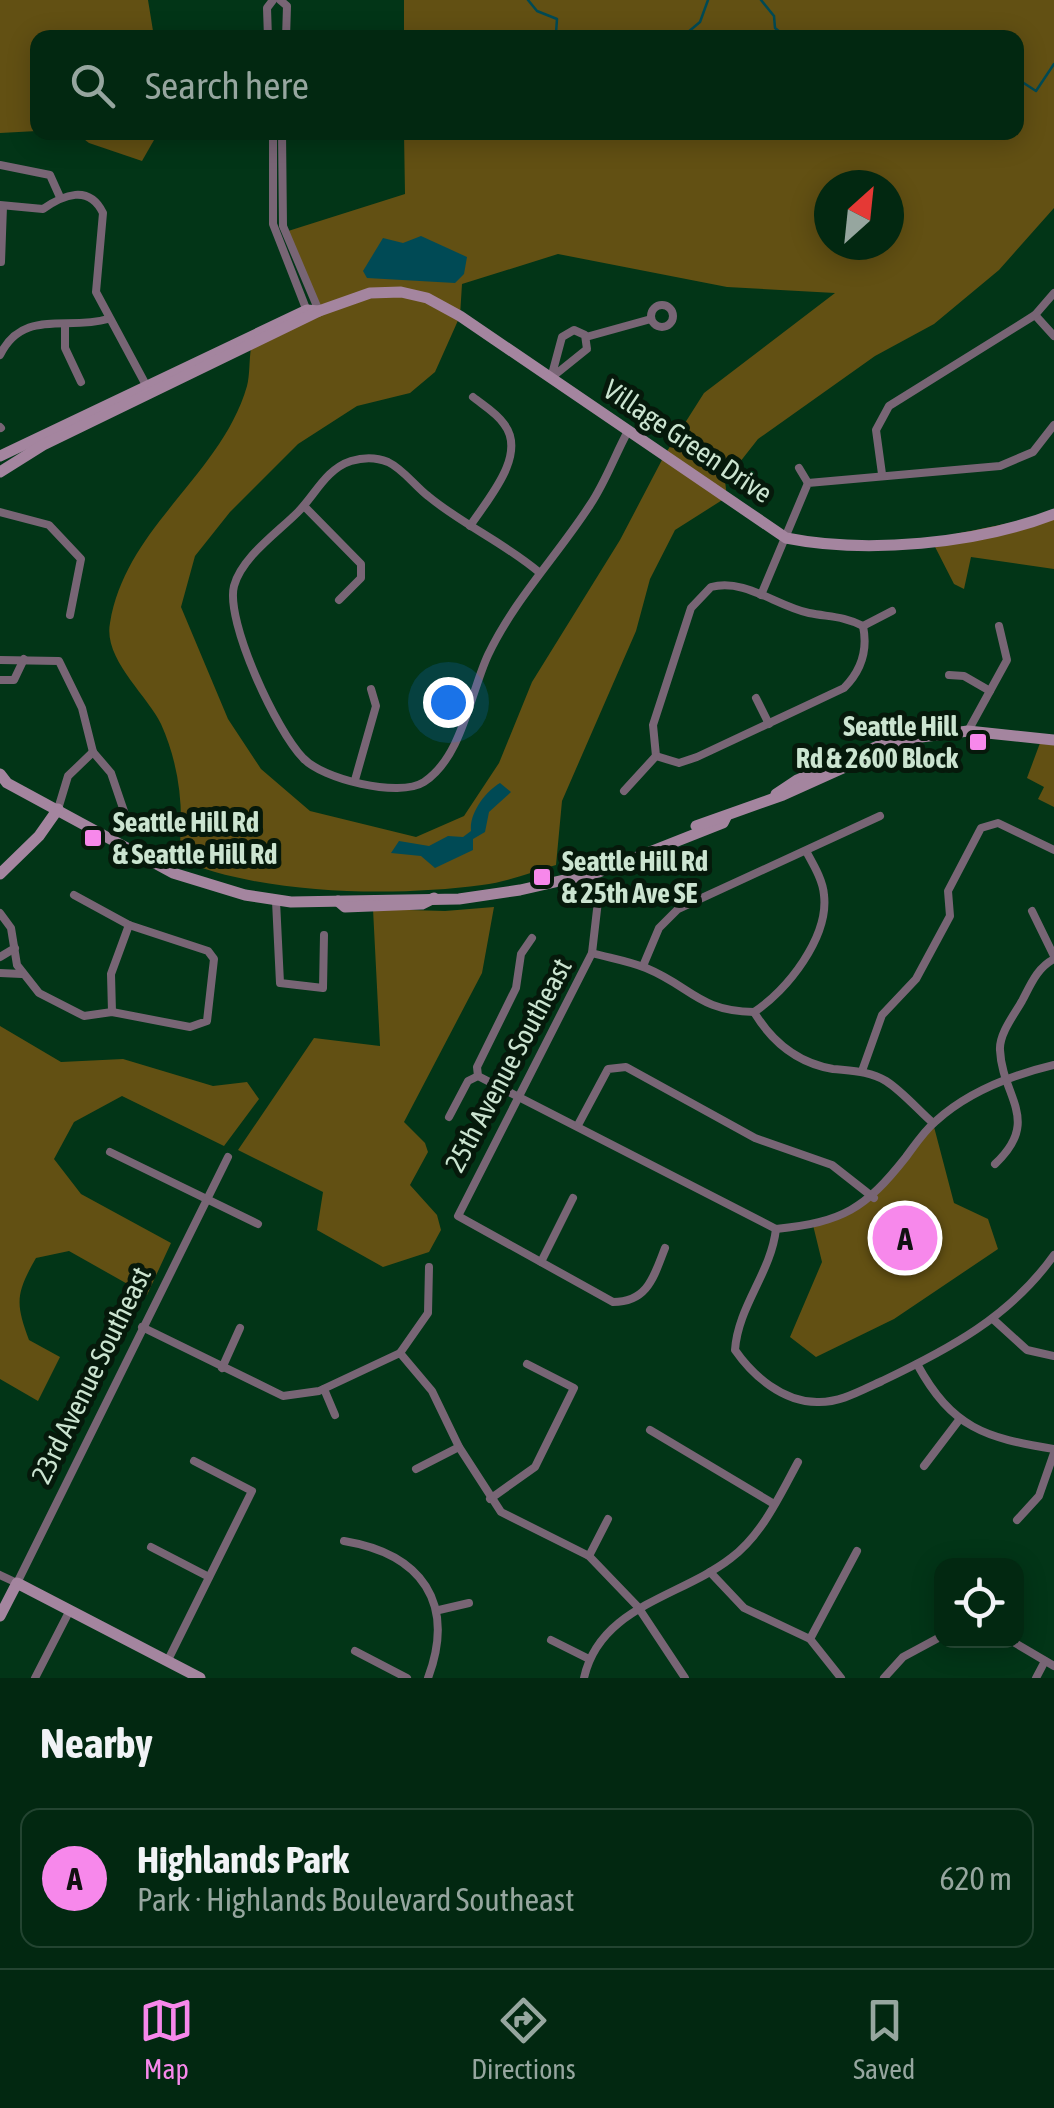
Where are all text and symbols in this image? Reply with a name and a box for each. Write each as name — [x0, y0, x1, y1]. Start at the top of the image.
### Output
search box — [30, 30, 1024, 140]
icon: search — [65, 58, 120, 113]
text: Search here — [145, 64, 309, 107]
north arrow — [814, 170, 904, 260]
street label: Village Green Drive — [598, 373, 778, 509]
your location — [423, 677, 474, 728]
place label: Seattle Hill Rd & 2600 Block — [796, 710, 959, 774]
marker: Seattle Hill Rd & 2600 Block — [967, 731, 989, 753]
place label: Seattle Hill Rd & Seattle Hill Rd — [113, 806, 277, 870]
marker: Seattle Hill Rd & Seattle Hill Rd — [82, 827, 104, 849]
place label: Seattle Hill Rd & 25th Ave SE — [562, 845, 708, 909]
marker: Seattle Hill Rd & 25th Ave SE — [531, 866, 553, 888]
street label: 25th Avenue Southeast — [438, 953, 578, 1177]
pin: A — [872, 1200, 938, 1276]
street label: 23rd Avenue Southeast — [25, 1262, 157, 1488]
map controls — [934, 1558, 1024, 1648]
button: locate — [934, 1558, 1024, 1648]
text: Nearby — [40, 1719, 153, 1767]
text: Highlands Park — [137, 1838, 349, 1881]
text: A — [67, 1860, 82, 1897]
text: 620 m — [939, 1860, 1012, 1897]
text: Park · Highlands Boulevard Southeast — [137, 1881, 574, 1918]
tab: Map — [139, 1993, 194, 2085]
tab: Directions — [471, 1993, 576, 2085]
tab: Saved — [853, 1993, 915, 2085]

